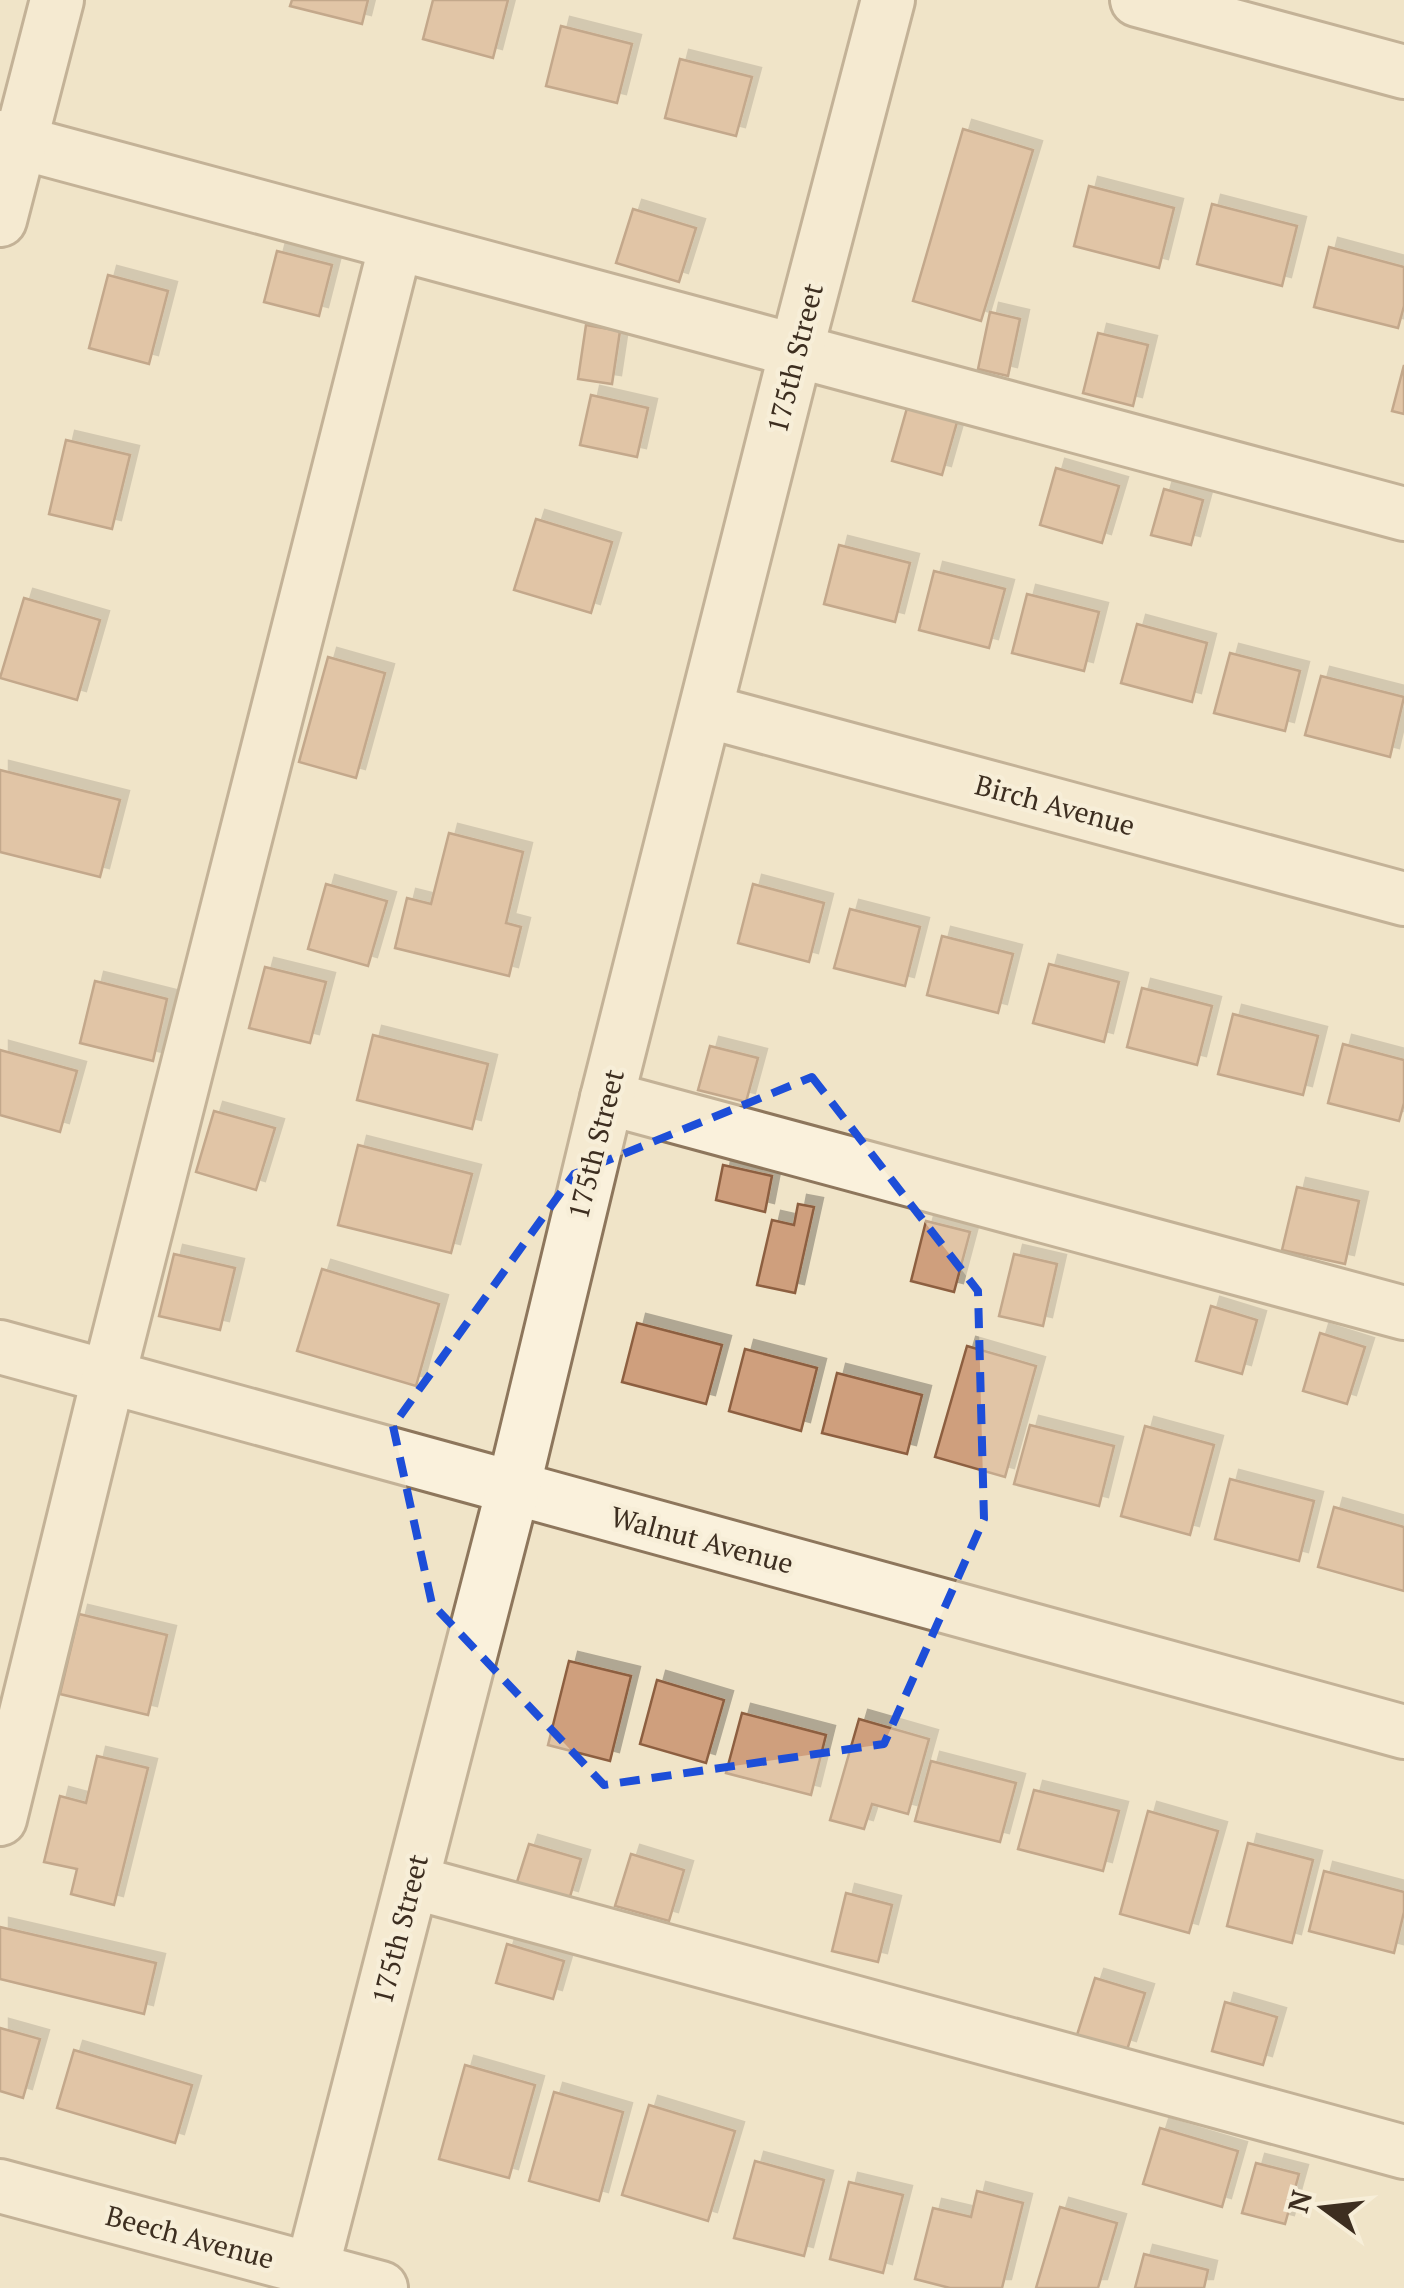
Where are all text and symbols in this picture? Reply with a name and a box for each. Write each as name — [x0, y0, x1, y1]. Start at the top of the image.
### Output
street label: 175th Street — [758, 279, 831, 437]
street label: Birch Avenue — [971, 765, 1139, 844]
street label: 175th Street — [559, 1065, 632, 1223]
street label: Walnut Avenue — [607, 1497, 798, 1582]
street label: 175th Street — [363, 1850, 436, 2008]
north arrow — [1274, 2158, 1374, 2258]
text: N — [1279, 2186, 1320, 2216]
street label: Beech Avenue — [102, 2196, 278, 2277]

